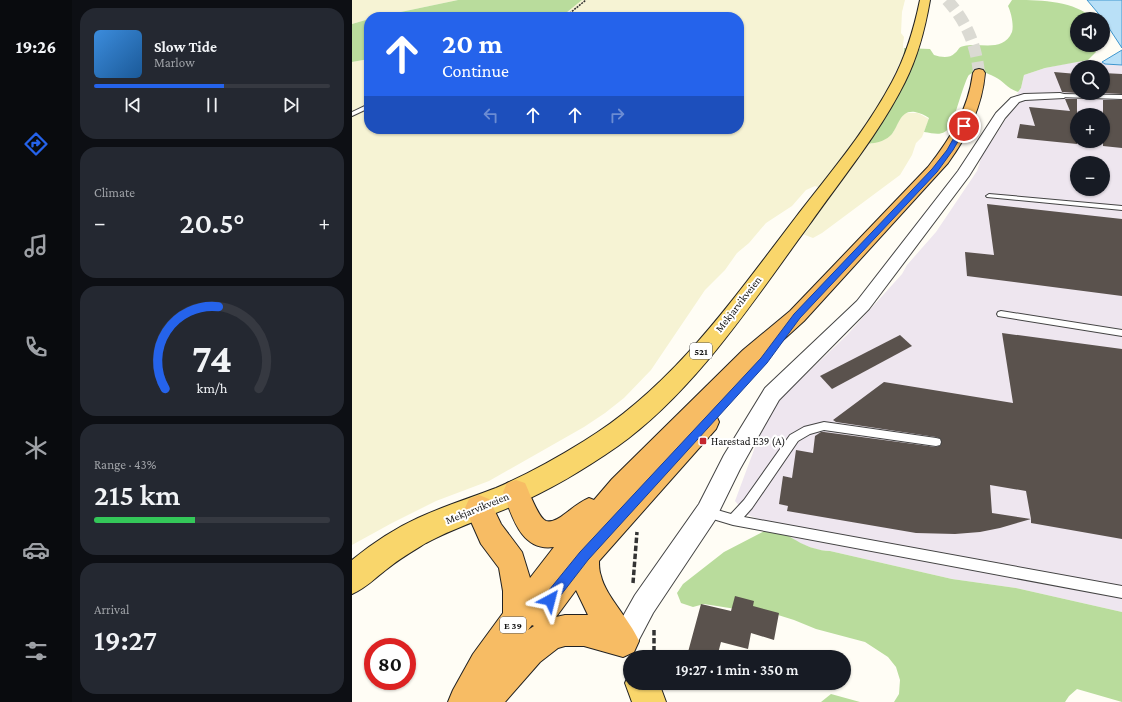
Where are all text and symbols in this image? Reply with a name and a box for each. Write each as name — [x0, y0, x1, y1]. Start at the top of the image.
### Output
map controls — [1070, 12, 1110, 196]
button: sound — [1070, 12, 1110, 52]
icon: ahead — [376, 28, 428, 80]
text: 20 m — [442, 28, 502, 59]
text: 19:26 — [16, 37, 56, 57]
text: Slow Tide — [154, 39, 217, 55]
text: Marlow — [154, 55, 195, 70]
button: search — [1070, 60, 1110, 100]
text: Continue — [442, 61, 509, 81]
icon: previous — [122, 94, 144, 116]
icon: pause — [201, 94, 223, 116]
icon: next — [280, 94, 302, 116]
icon: left — [480, 104, 502, 126]
icon: ahead — [522, 104, 544, 126]
icon: ahead — [564, 104, 586, 126]
icon: right — [606, 104, 628, 126]
button: + — [1070, 108, 1110, 148]
pin — [947, 109, 981, 143]
icon: arrive — [953, 115, 975, 137]
icon: directions — [22, 130, 50, 158]
button: − — [1070, 156, 1110, 196]
text: Climate — [94, 185, 135, 200]
text: 20.5° — [180, 206, 244, 239]
text: − — [94, 210, 106, 235]
text: + — [318, 210, 330, 235]
icon: music — [22, 232, 50, 260]
street label: Mekjarvikveien — [713, 274, 764, 335]
icon: phone — [22, 333, 50, 361]
text: 74 — [192, 335, 232, 381]
road number: 521 — [690, 343, 712, 359]
text: km/h — [197, 380, 228, 396]
icon: climate — [22, 434, 50, 462]
place label: Harestad E39 (A) — [711, 435, 785, 448]
marker: Harestad E39 (A) — [698, 436, 708, 446]
text: Range · 43% — [94, 457, 156, 472]
text: 215 km — [94, 478, 180, 511]
street label: Mekjarvikveien — [444, 490, 511, 527]
icon: car — [22, 536, 50, 564]
position arrow — [529, 579, 571, 621]
text: Arrival — [94, 602, 129, 617]
road number: E 39 — [500, 617, 526, 633]
text: 19:27 — [94, 623, 157, 656]
icon: filters — [22, 637, 50, 665]
speed limit sign: 80 — [364, 638, 416, 690]
text: 19:27 · 1 min · 350 m — [675, 662, 799, 678]

